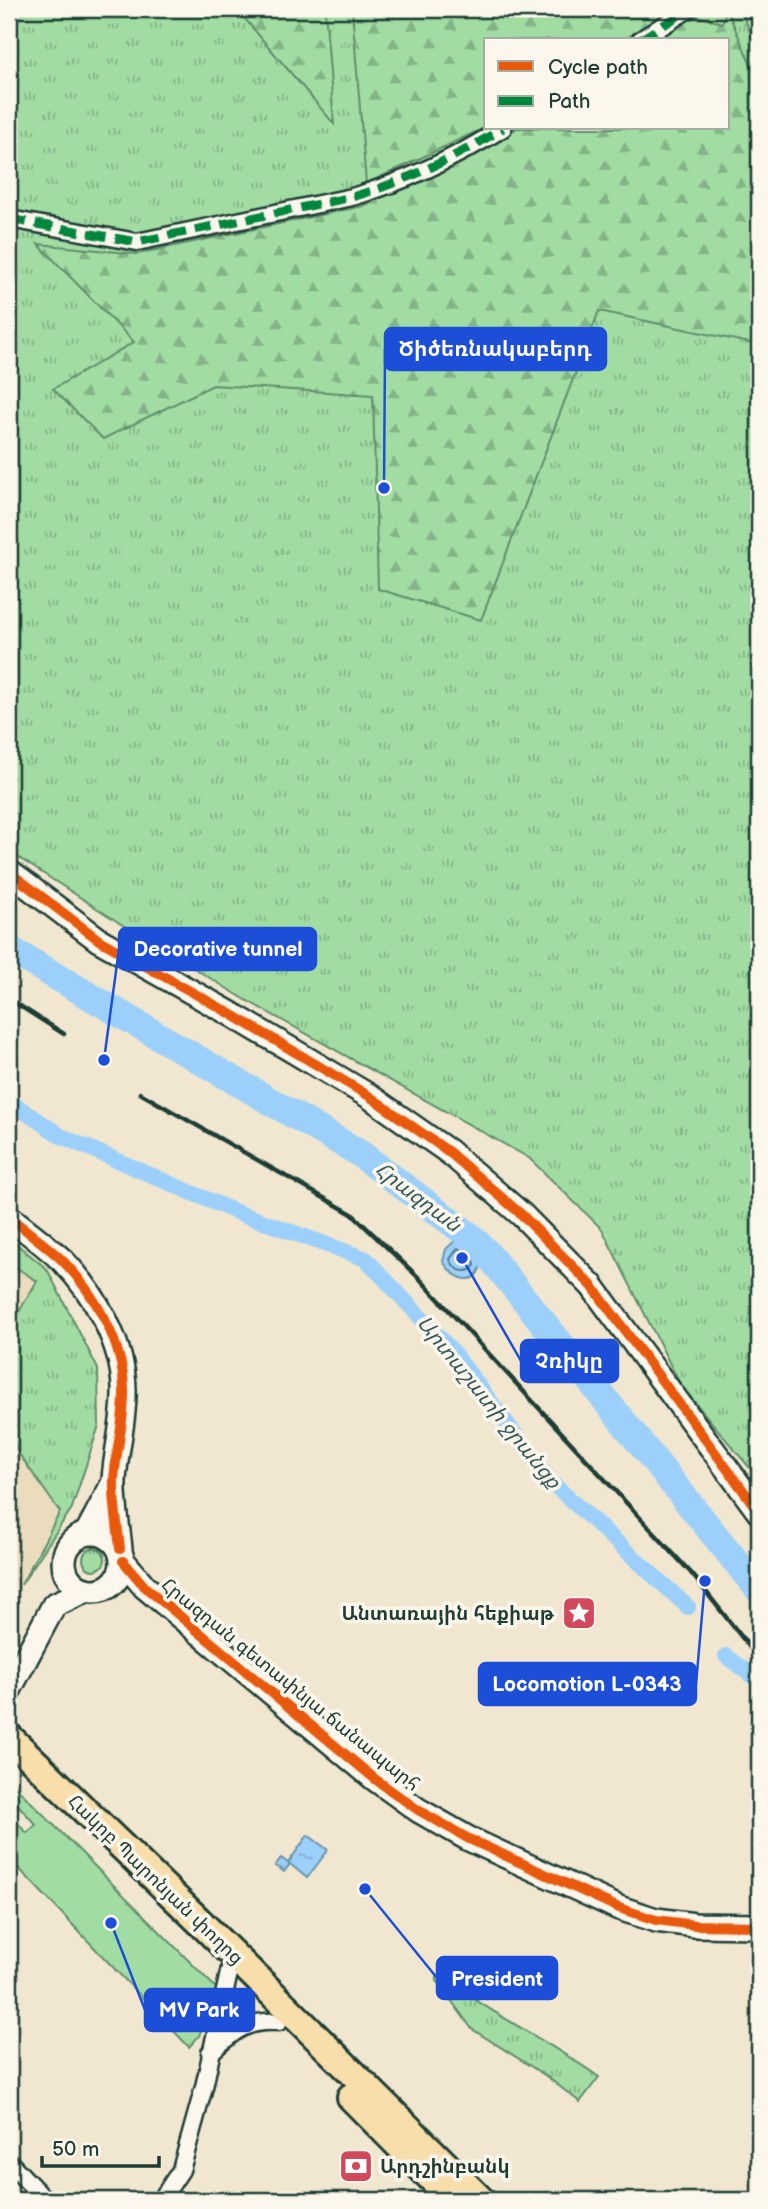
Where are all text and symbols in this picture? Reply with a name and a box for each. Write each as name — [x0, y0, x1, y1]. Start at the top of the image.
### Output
legend — [484, 38, 730, 130]
text: Cycle path — [548, 55, 648, 80]
text: Path — [548, 89, 590, 114]
callout: Ծիծեռնակաբերդ — [385, 328, 606, 370]
text: Ծիծեռնակաբերդ — [399, 337, 592, 362]
callout: Decorative tunnel — [119, 928, 316, 970]
text: Decorative tunnel — [133, 937, 303, 962]
water label: Հրազդան — [370, 1157, 466, 1238]
water label: Արտաշատի ջրանցք — [411, 1311, 567, 1495]
callout: Չռիկը — [521, 1340, 618, 1382]
text: Չռիկը — [535, 1349, 603, 1374]
street label: Հրազդան գետափնյա ճանապարհ — [156, 1574, 424, 1797]
place icon: Անտառային հեքիաթ — [560, 1594, 598, 1632]
place label: Անտառային հեքիաթ — [342, 1603, 555, 1626]
callout: Locomotion L-0343 — [479, 1663, 696, 1705]
text: Locomotion L-0343 — [492, 1672, 682, 1697]
street label: Հակոբ Պարոնյան փողոց — [63, 1790, 247, 1970]
callout: President — [437, 1957, 557, 1999]
text: President — [451, 1967, 543, 1992]
callout: MV Park — [145, 1989, 254, 2031]
text: MV Park — [159, 1998, 239, 2023]
scale bar — [42, 2125, 159, 2169]
text: 50 m — [52, 2137, 99, 2162]
bank icon: Արդշինբանկ — [337, 2147, 375, 2185]
place label: Արդշինբանկ — [380, 2156, 510, 2179]

